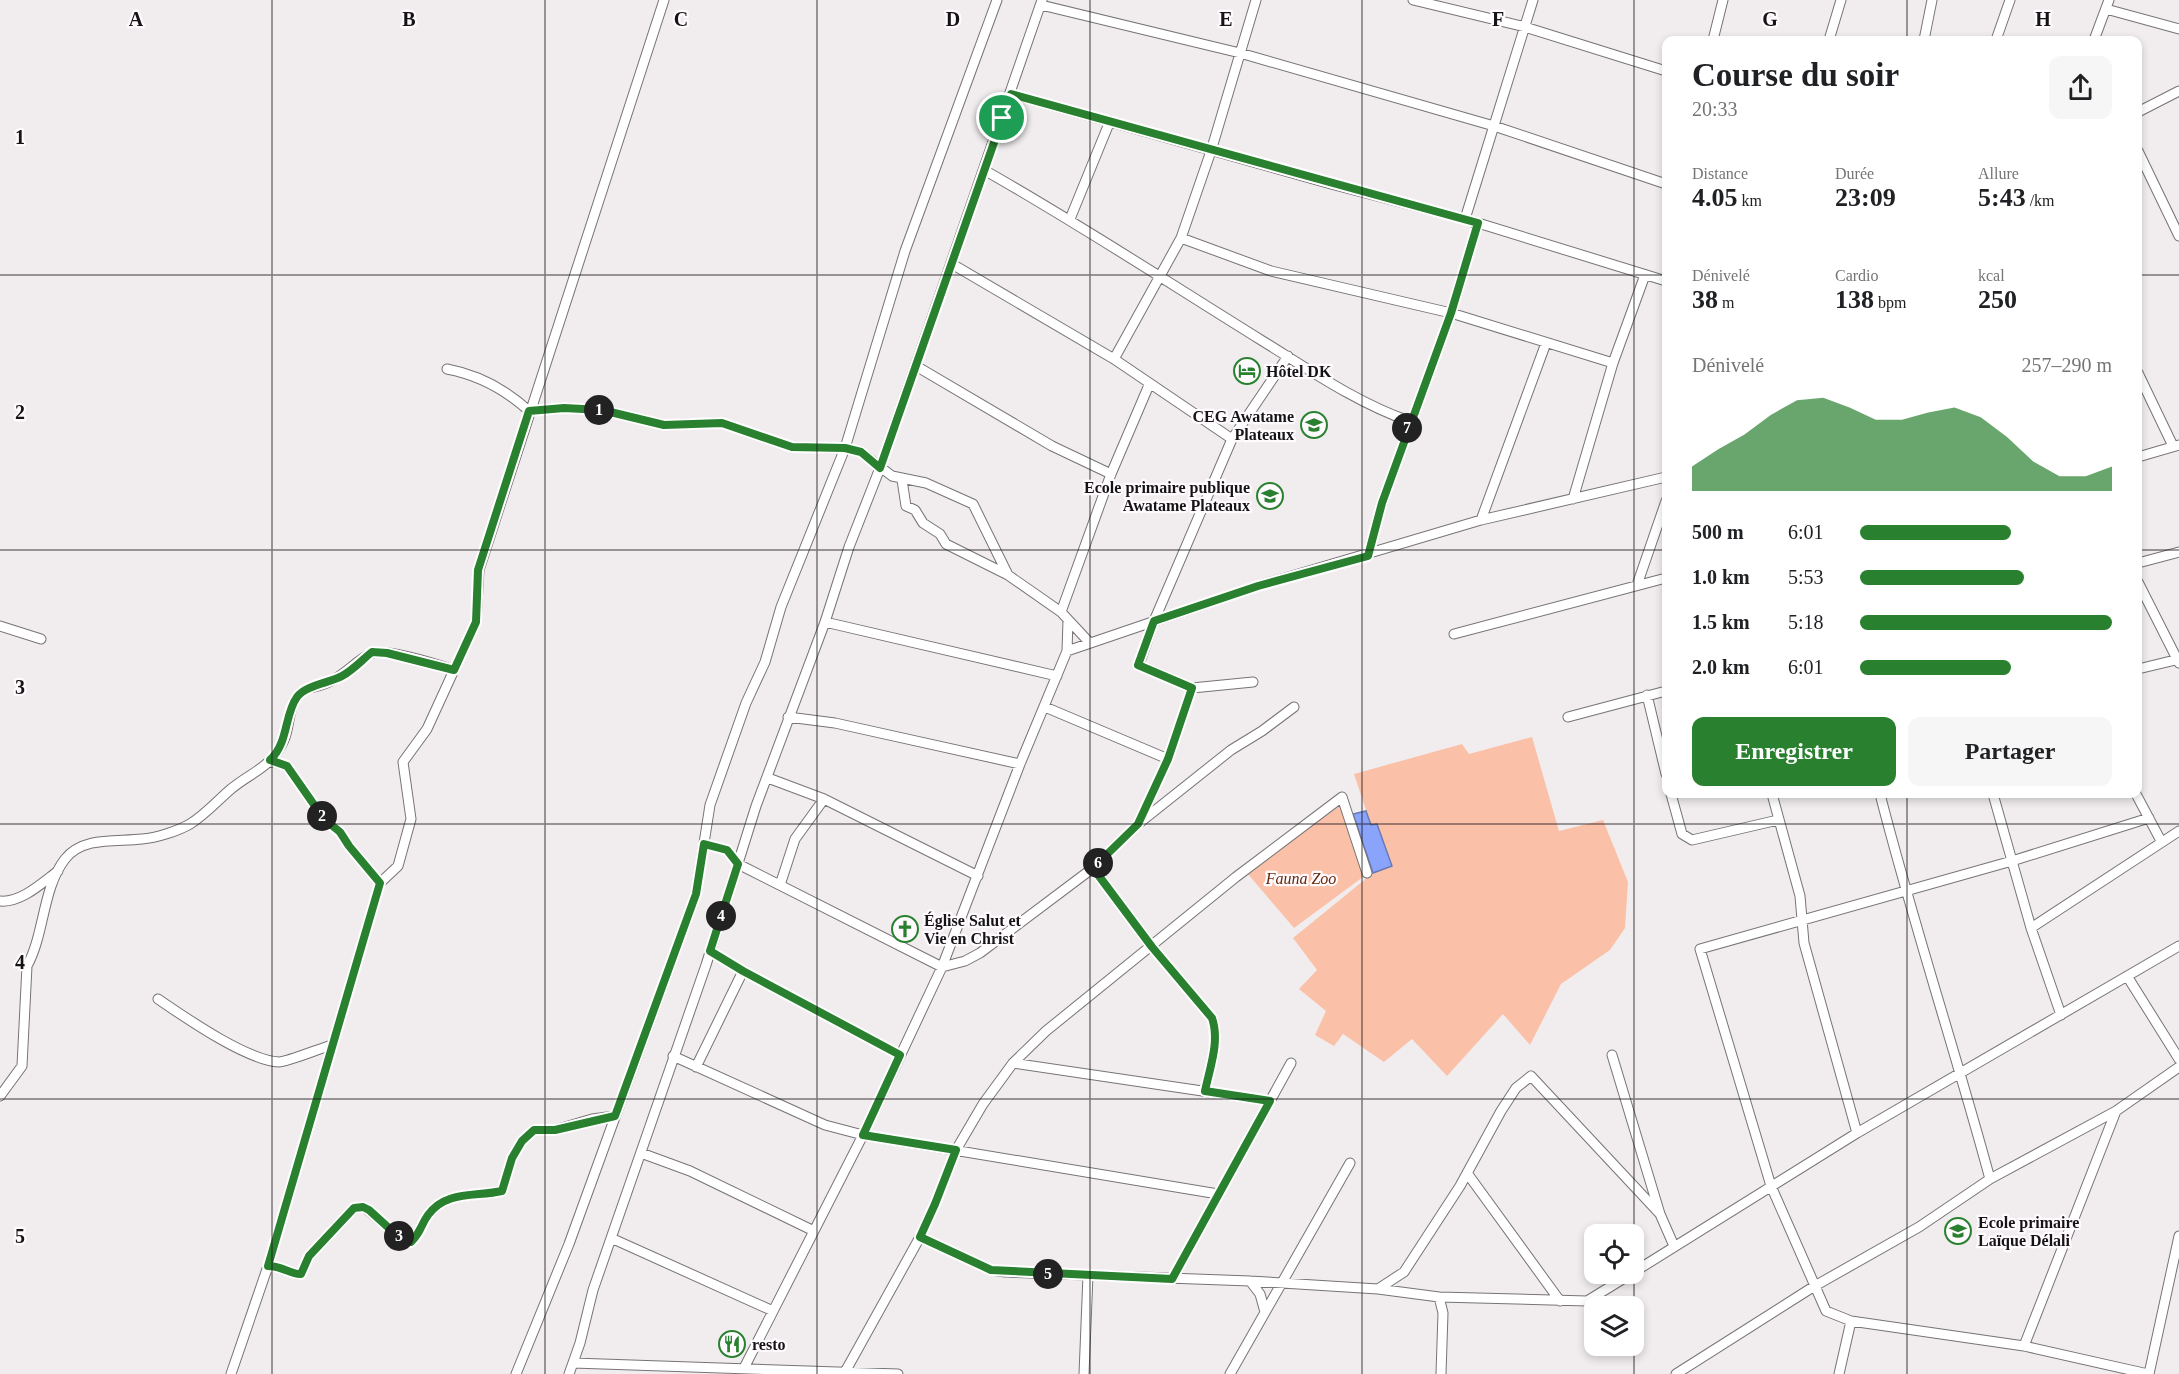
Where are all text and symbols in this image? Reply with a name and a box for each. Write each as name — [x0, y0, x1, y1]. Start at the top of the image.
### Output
text: A — [129, 8, 144, 30]
text: B — [402, 8, 416, 30]
text: C — [674, 8, 688, 30]
text: D — [946, 8, 960, 30]
text: E — [1219, 8, 1233, 30]
text: F — [1492, 8, 1504, 30]
text: G — [1762, 8, 1778, 30]
text: H — [2035, 8, 2051, 30]
button: share — [2049, 56, 2112, 119]
text: Course du soir — [1692, 57, 1899, 93]
pin — [976, 92, 1027, 143]
text: 20:33 — [1692, 98, 1738, 120]
icon: arrive — [985, 101, 1018, 134]
text: 1 — [15, 126, 25, 148]
text: Distance — [1692, 165, 1748, 182]
text: Durée — [1835, 165, 1874, 182]
text: Allure — [1978, 165, 2019, 182]
text: 4.05 — [1692, 183, 1738, 212]
text: 23:09 — [1835, 183, 1896, 212]
text: 5:43 — [1978, 183, 2026, 212]
text: km — [1738, 192, 1762, 209]
text: /km — [2026, 192, 2055, 209]
text: Dénivelé — [1692, 267, 1750, 284]
text: Cardio — [1835, 267, 1879, 284]
text: kcal — [1978, 267, 2005, 284]
text: 38 — [1692, 285, 1718, 314]
text: 138 — [1835, 285, 1874, 314]
text: 250 — [1978, 285, 2017, 314]
text: m — [1718, 294, 1734, 311]
text: bpm — [1874, 294, 1906, 311]
text: Dénivelé — [1692, 354, 1764, 376]
text: 257–290 m — [2021, 354, 2112, 376]
hotel icon: Hôtel DK — [1232, 356, 1262, 386]
place label: Hôtel DK — [1266, 363, 1332, 380]
pin: 1 — [584, 395, 614, 425]
text: 2 — [15, 401, 25, 423]
text: 1 — [595, 401, 603, 418]
place label: CEG Awatame Plateaux — [1193, 408, 1294, 443]
school or university icon: CEG Awatame Plateaux — [1299, 410, 1329, 440]
pin: 7 — [1392, 413, 1422, 443]
text: 7 — [1403, 419, 1411, 436]
place label: Ecole primaire publique Awatame Plateaux — [1084, 479, 1250, 514]
school or university icon: Ecole primaire publique Awatame Plateaux — [1255, 481, 1285, 511]
text: 500 m — [1692, 521, 1744, 543]
text: 6:01 — [1788, 521, 1824, 543]
text: 1.0 km — [1692, 566, 1750, 588]
text: 5:53 — [1788, 566, 1824, 588]
text: 1.5 km — [1692, 611, 1750, 633]
text: 5:18 — [1788, 611, 1824, 633]
text: 2.0 km — [1692, 656, 1750, 678]
text: 6:01 — [1788, 656, 1824, 678]
text: 3 — [15, 676, 25, 698]
button: Enregistrer — [1692, 717, 1896, 786]
button: Partager — [1908, 717, 2112, 786]
pin: 2 — [307, 801, 337, 831]
text: 2 — [318, 807, 326, 824]
pin: 6 — [1083, 848, 1113, 878]
text: 6 — [1094, 854, 1102, 871]
park label: Fauna Zoo — [1265, 870, 1336, 887]
pin: 4 — [706, 901, 736, 931]
text: 4 — [717, 907, 725, 924]
place label: Église Salut et Vie en Christ — [924, 911, 1022, 947]
church icon: Église Salut et Vie en Christ — [890, 914, 920, 944]
text: 4 — [15, 951, 25, 973]
place label: Ecole primaire Laïque Délali — [1978, 1214, 2079, 1250]
school or university icon: Ecole primaire Laïque Délali — [1943, 1216, 1973, 1246]
pin: 3 — [384, 1221, 414, 1251]
map controls — [1584, 1224, 1644, 1356]
button: locate — [1584, 1224, 1644, 1284]
text: 5 — [15, 1225, 25, 1247]
text: 3 — [395, 1227, 403, 1244]
pin: 5 — [1033, 1259, 1063, 1289]
text: 5 — [1044, 1265, 1052, 1282]
button: layers — [1584, 1296, 1644, 1356]
restaurant icon: resto — [717, 1329, 747, 1359]
place label: resto — [752, 1336, 785, 1353]

